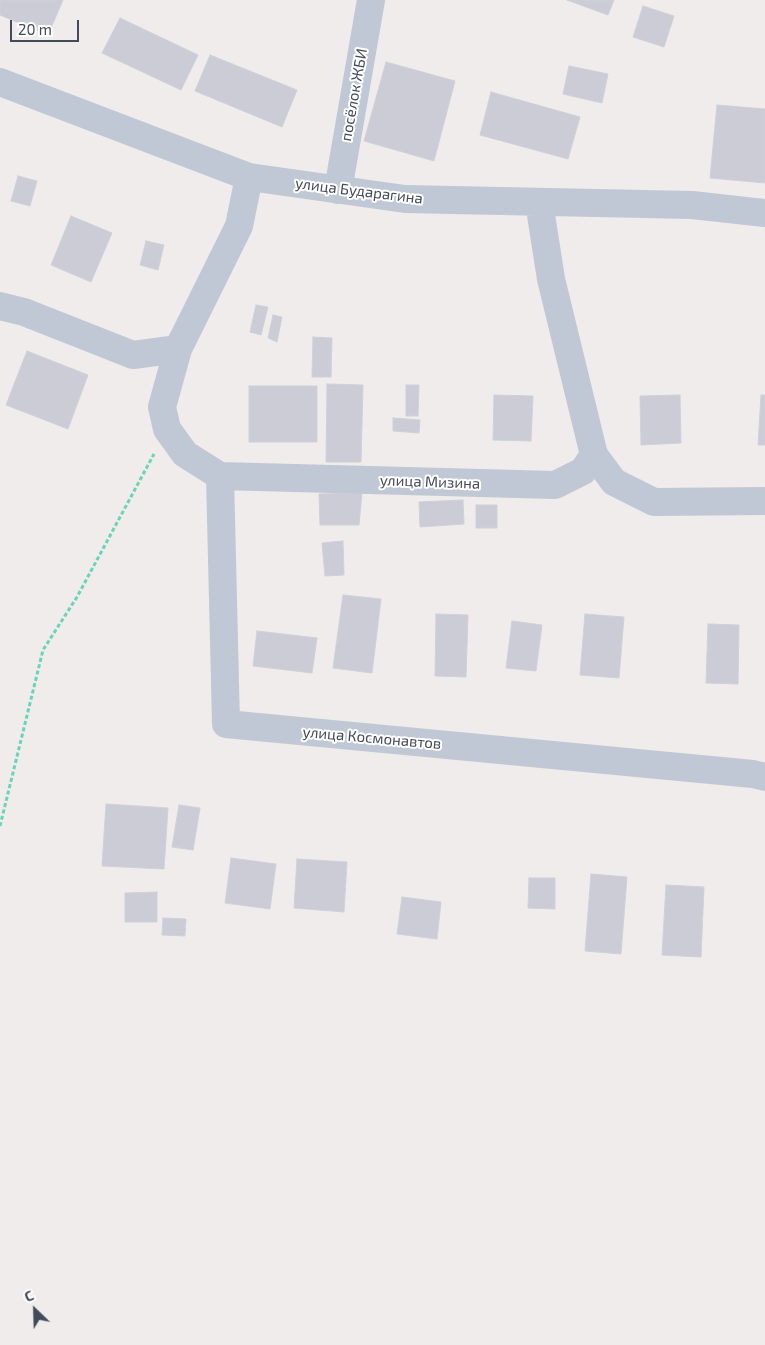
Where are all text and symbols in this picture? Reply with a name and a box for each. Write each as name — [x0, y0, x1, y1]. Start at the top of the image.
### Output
scale bar — [12, 10, 81, 42]
text: 20 m — [18, 20, 52, 38]
street label: посёлок ЖБИ — [337, 47, 371, 143]
street label: улица Бударагина — [294, 174, 424, 208]
street label: улица Мизина — [379, 471, 481, 493]
street label: улица Космонавтов — [302, 723, 442, 753]
north arrow — [10, 1285, 60, 1335]
text: С — [21, 1286, 36, 1305]

